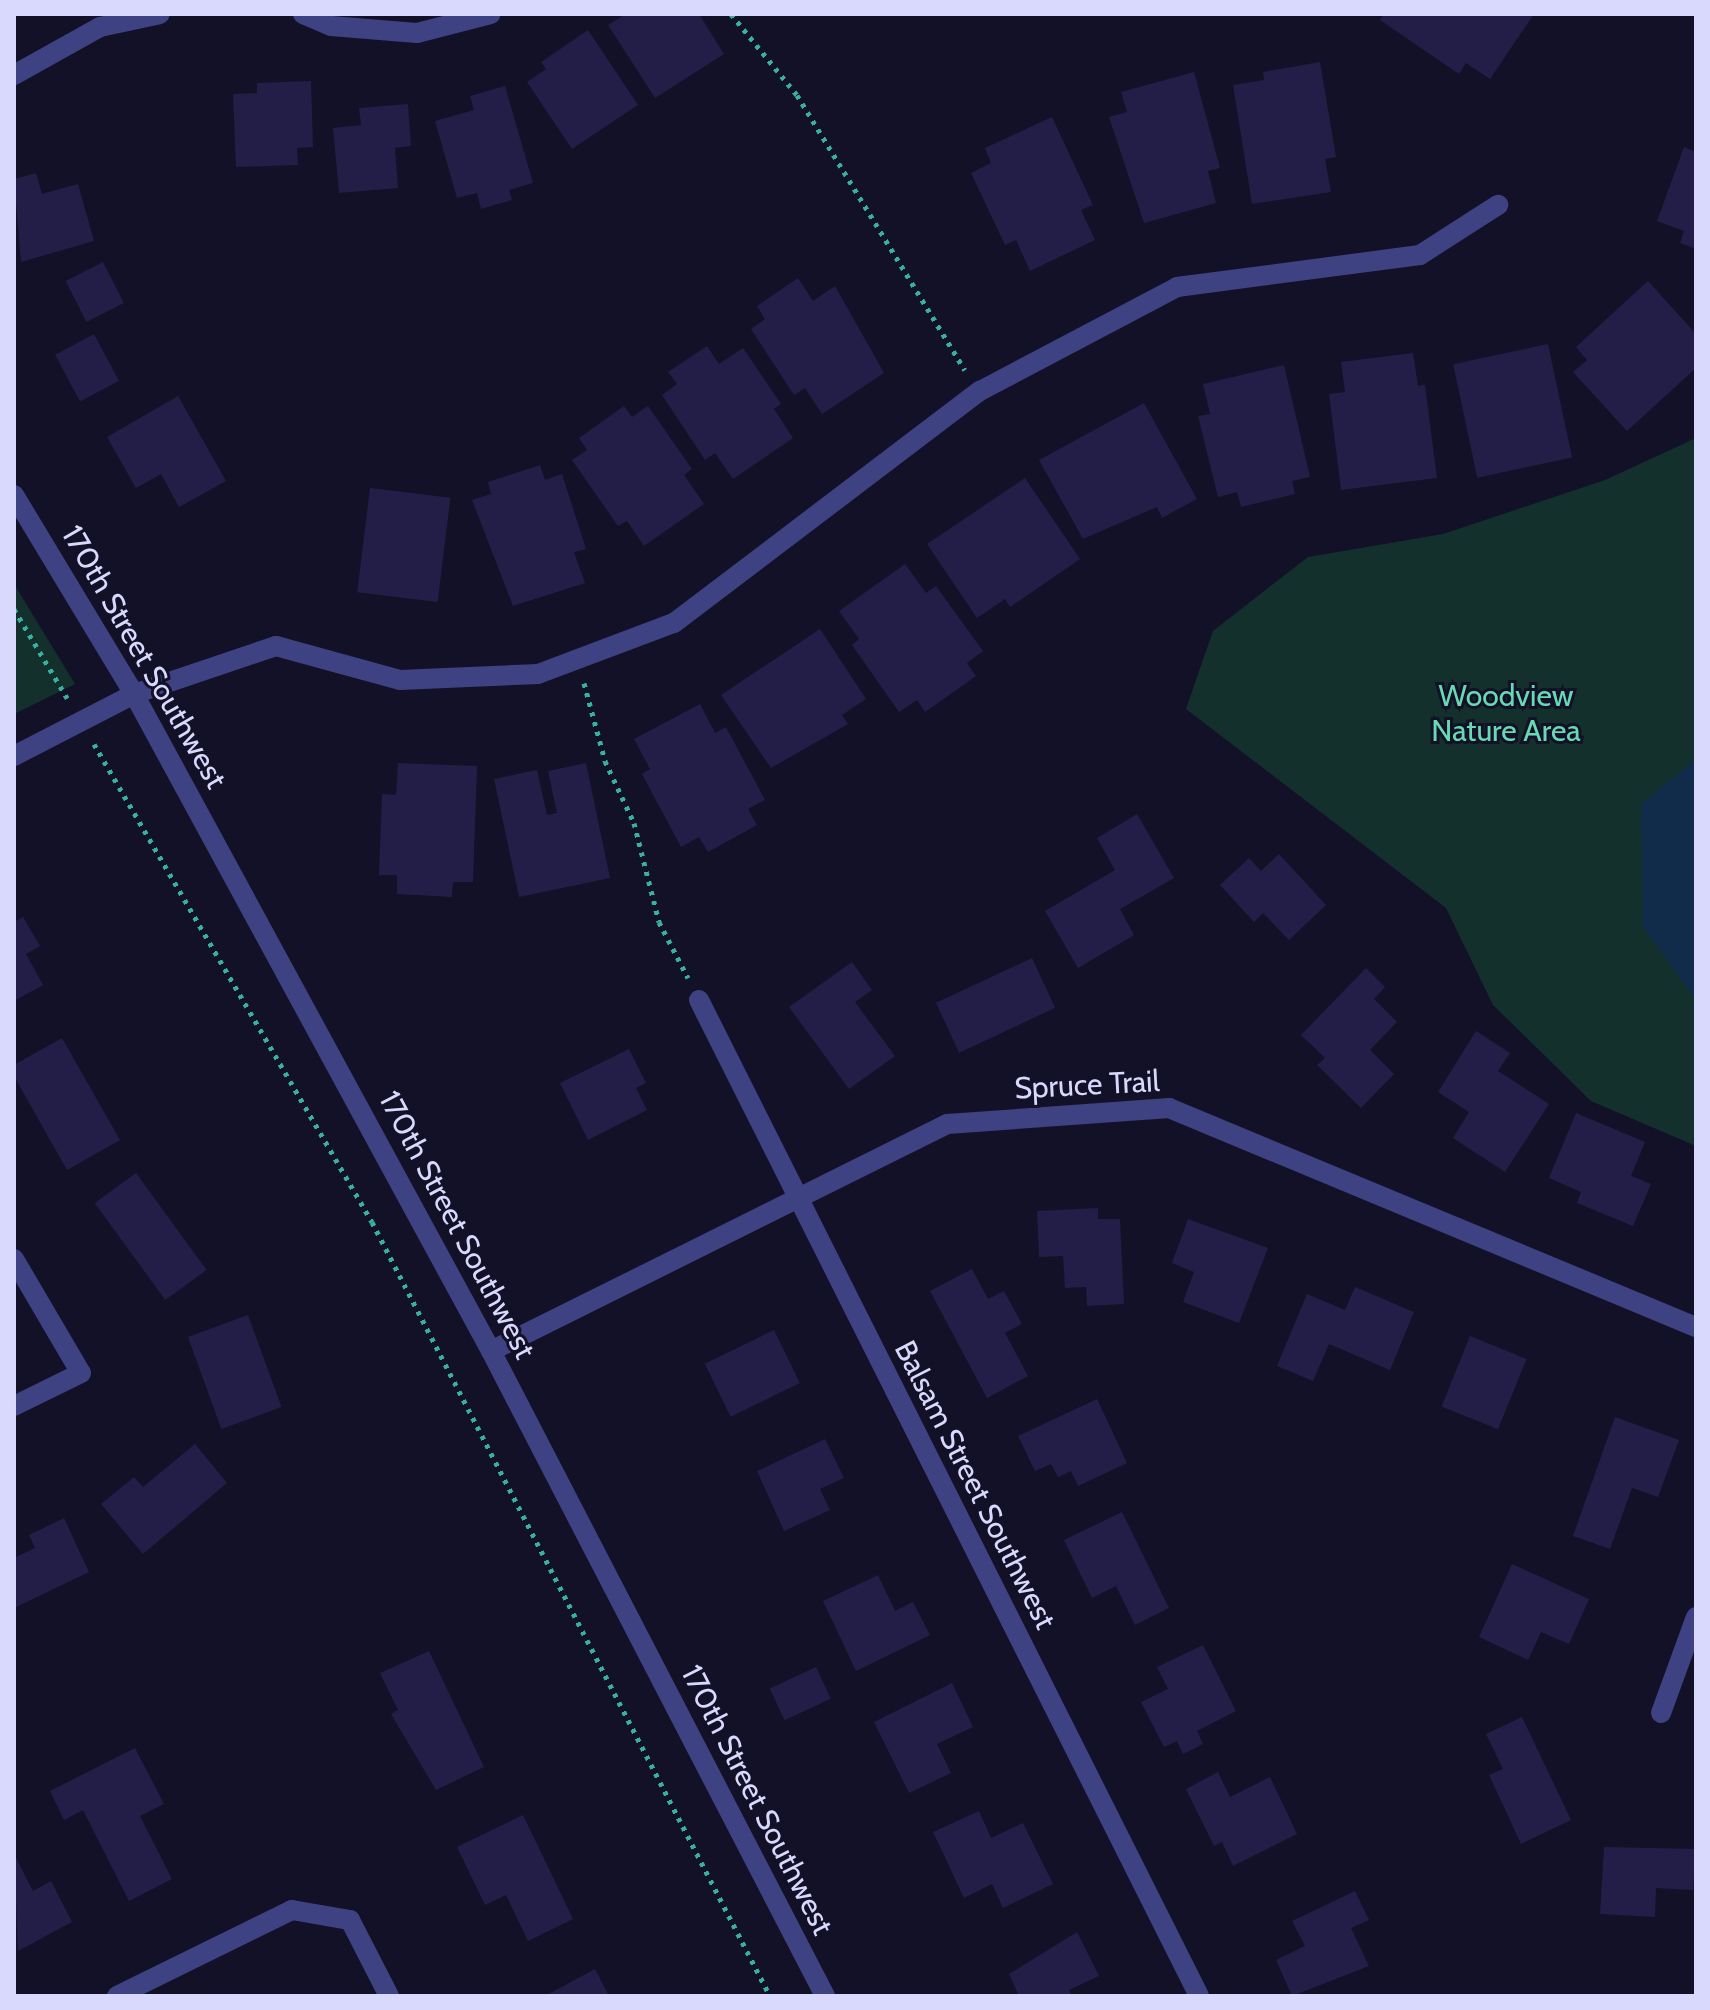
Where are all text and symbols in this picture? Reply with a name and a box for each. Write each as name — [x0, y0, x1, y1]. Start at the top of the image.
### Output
street label: 170th Street Southwest — [54, 519, 234, 795]
park label: Woodview Nature Area — [1431, 678, 1581, 748]
street label: Spruce Trail — [1014, 1063, 1160, 1107]
street label: 170th Street Southwest — [371, 1085, 543, 1365]
street label: Balsam Street Southwest — [887, 1335, 1063, 1635]
street label: 170th Street Southwest — [673, 1659, 841, 1941]

